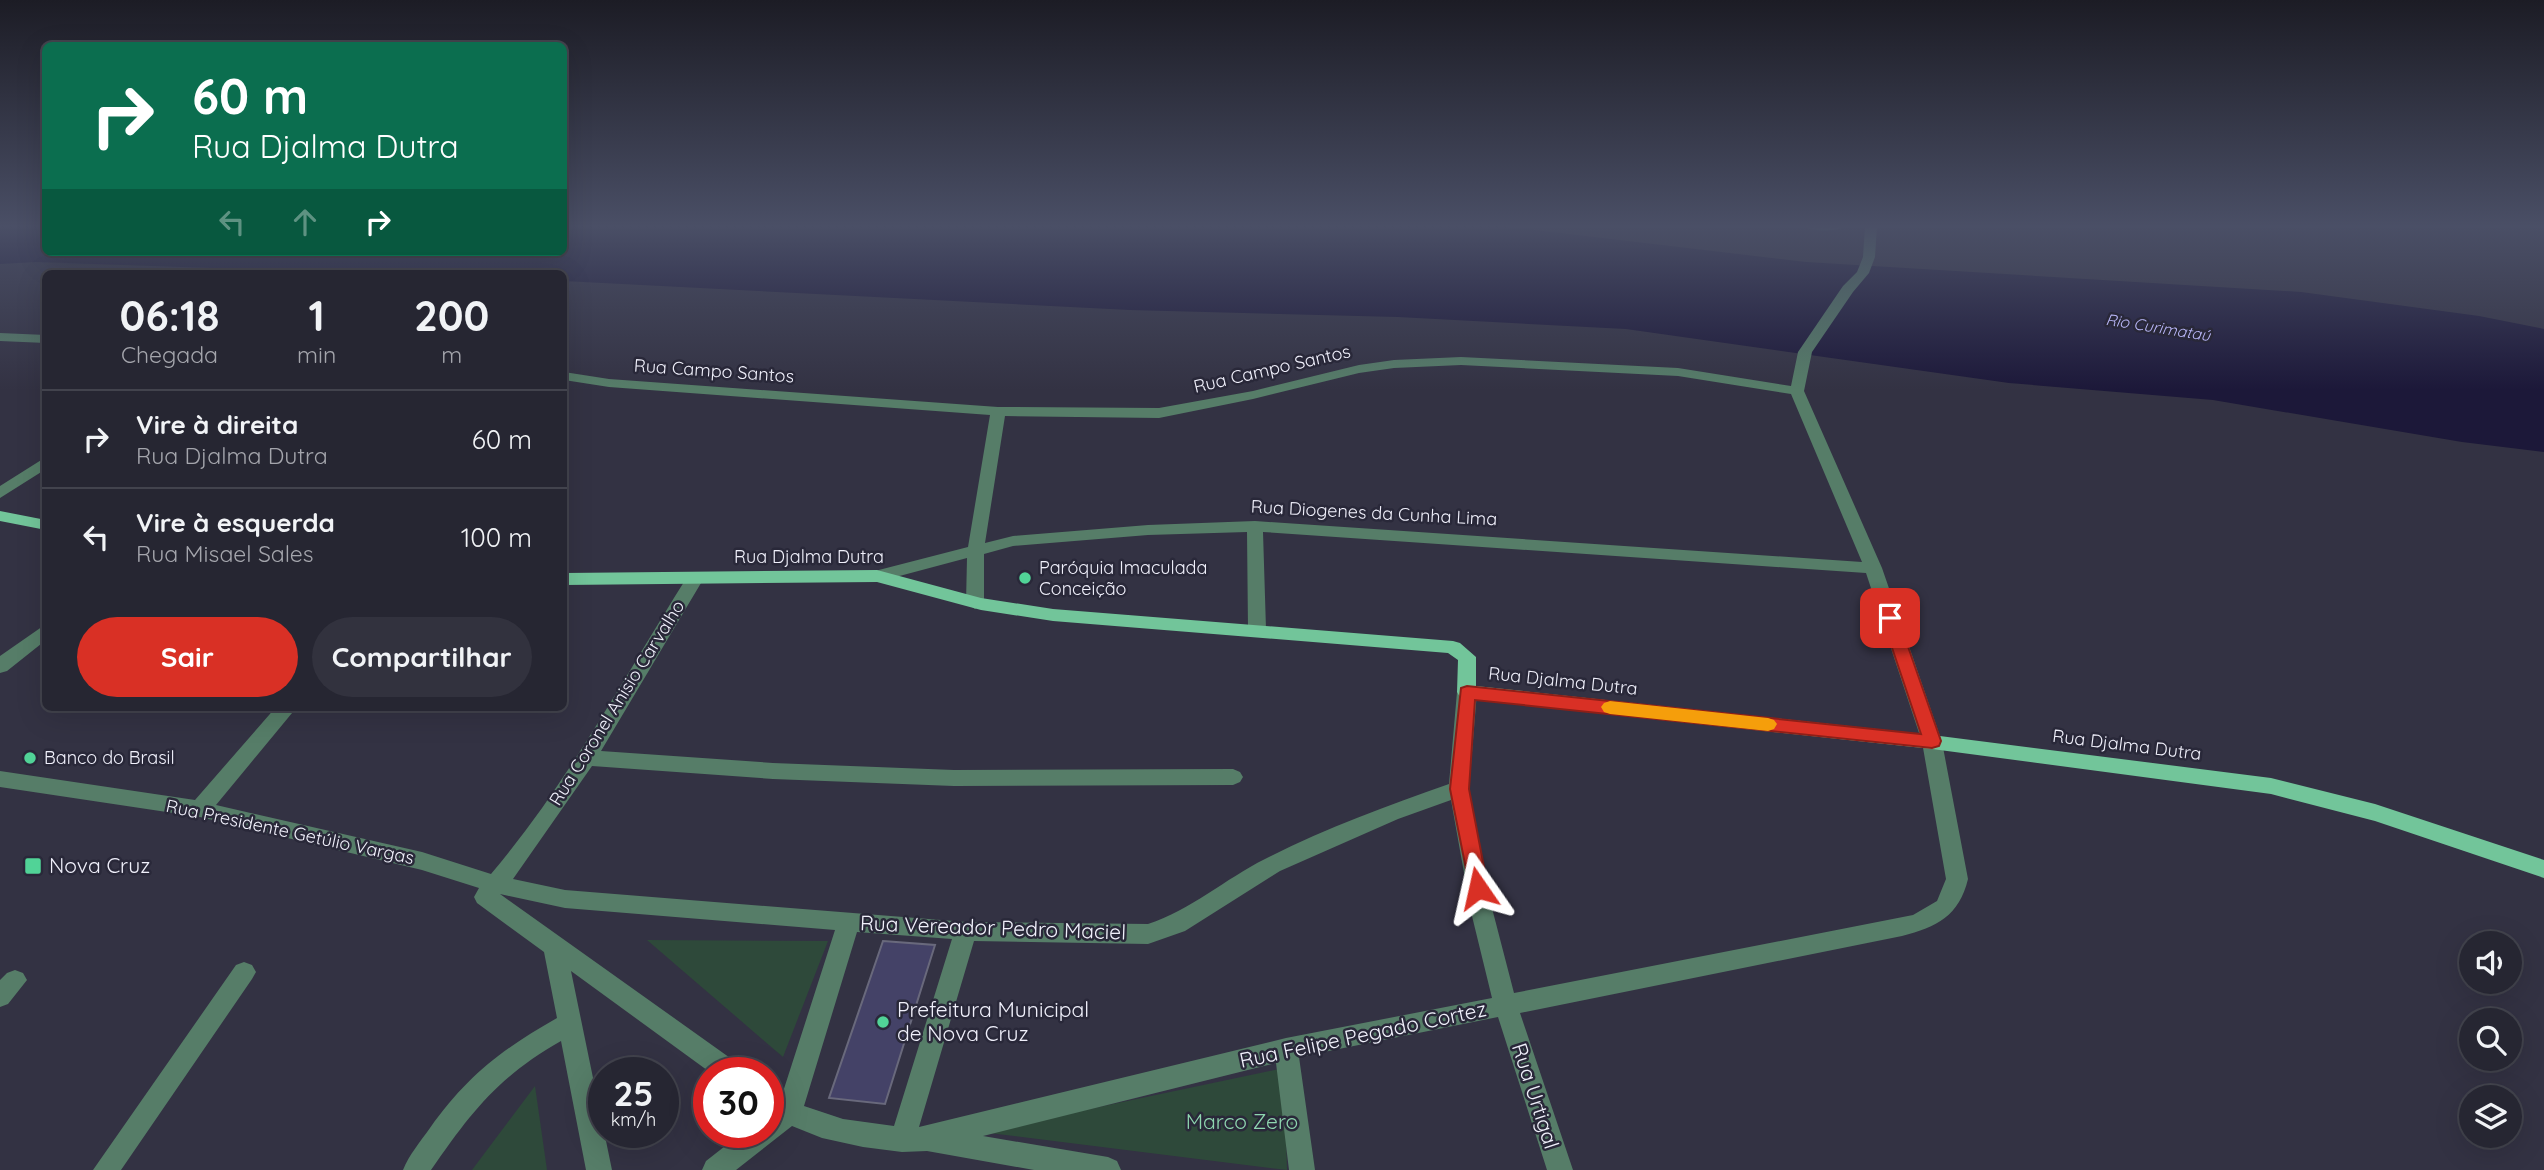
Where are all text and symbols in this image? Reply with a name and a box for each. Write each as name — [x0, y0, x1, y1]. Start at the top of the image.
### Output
text: 60 m — [192, 65, 308, 126]
icon: right — [77, 70, 168, 161]
text: Rua Djalma Dutra — [192, 126, 459, 166]
icon: left — [213, 203, 251, 241]
icon: ahead — [286, 203, 324, 241]
icon: right — [359, 203, 397, 241]
text: 06:18 — [120, 289, 219, 342]
text: 1 — [308, 289, 325, 342]
text: 200 — [414, 289, 489, 342]
water label: Rio Curimataú — [2104, 309, 2213, 345]
street label: Rua Campo Santos — [1191, 339, 1353, 398]
text: Chegada — [121, 340, 218, 369]
text: min — [297, 340, 336, 369]
text: m — [441, 340, 462, 369]
street label: Rua Campo Santos — [633, 353, 795, 388]
text: Vire à direita — [136, 408, 298, 441]
icon: right — [77, 420, 115, 458]
text: 60 m — [472, 423, 532, 456]
text: Rua Djalma Dutra — [136, 441, 328, 470]
street label: Rua Diogenes da Cunha Lima — [1250, 495, 1498, 530]
text: Vire à esquerda — [136, 506, 335, 539]
icon: left — [77, 518, 115, 556]
text: 100 m — [461, 521, 532, 554]
text: Rua Misael Sales — [136, 539, 314, 568]
street label: Rua Djalma Dutra — [734, 545, 884, 568]
place label: Paróquia Imaculada Conceição — [1039, 556, 1207, 600]
marker: Paróquia Imaculada Conceição — [1017, 570, 1033, 586]
pin — [1860, 588, 1920, 648]
street label: Rua Coronel Anisio Carvalho — [544, 596, 689, 810]
icon: arrive — [1871, 599, 1909, 637]
button: Sair — [77, 617, 298, 697]
button: Compartilhar — [312, 617, 532, 697]
street label: Rua Djalma Dutra — [1487, 661, 1639, 700]
street label: Rua Djalma Dutra — [2051, 724, 2203, 765]
place label: Banco do Brasil — [44, 746, 175, 769]
marker: Banco do Brasil — [22, 750, 38, 766]
street label: Rua Presidente Getúlio Vargas — [164, 794, 416, 869]
position arrow — [1441, 851, 1515, 925]
place label: Nova Cruz — [49, 852, 150, 878]
marker: Nova Cruz — [23, 856, 43, 876]
street label: Rua Vereador Pedro Maciel — [860, 909, 1127, 945]
map controls — [2459, 931, 2522, 1148]
button: sound — [2459, 931, 2522, 994]
street label: Rua Felipe Pegado Cortez — [1237, 995, 1489, 1073]
place label: Prefeitura Municipal de Nova Cruz — [897, 996, 1089, 1046]
button: search — [2459, 1008, 2522, 1071]
marker: Prefeitura Municipal de Nova Cruz — [875, 1014, 891, 1030]
street label: Rua Urtigal — [1507, 1040, 1565, 1152]
speed limit sign: 30 — [693, 1057, 784, 1148]
text: 25 — [613, 1071, 654, 1115]
button: layers — [2459, 1085, 2522, 1148]
text: km/h — [611, 1108, 656, 1131]
park label: Marco Zero — [1186, 1108, 1298, 1134]

